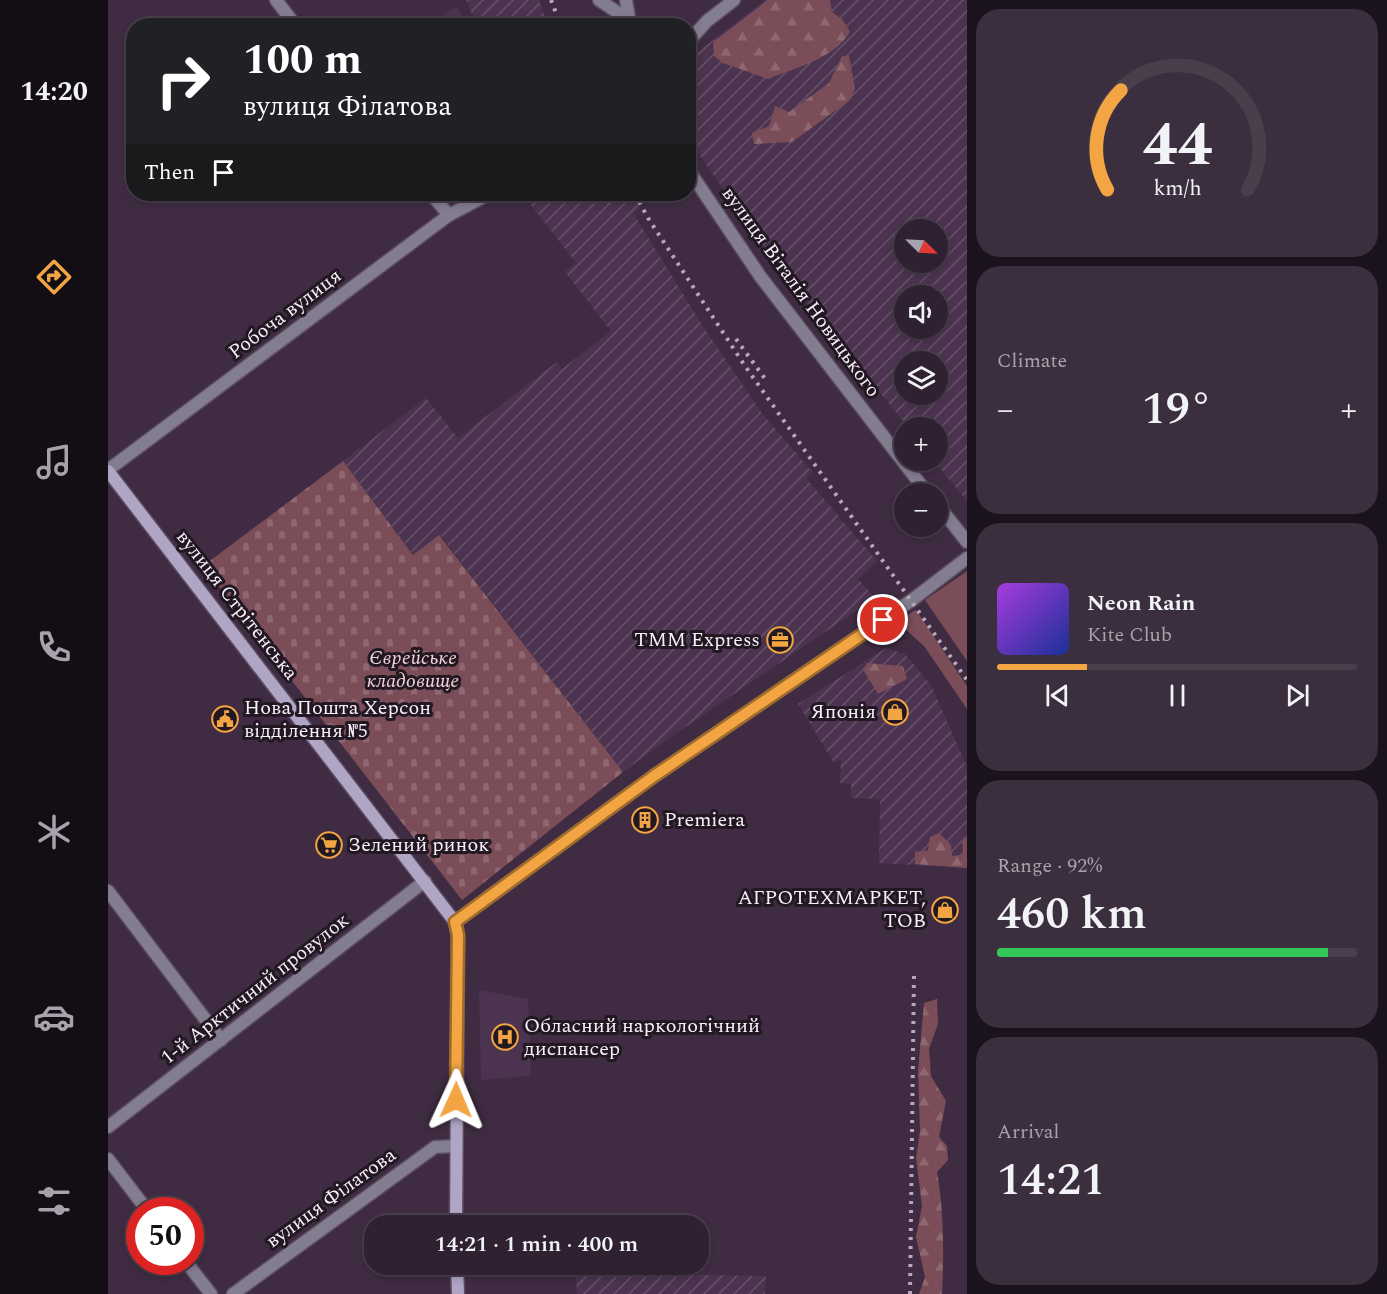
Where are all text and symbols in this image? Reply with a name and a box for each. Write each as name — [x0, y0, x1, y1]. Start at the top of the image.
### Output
text: 100 m — [243, 29, 362, 92]
icon: right — [144, 42, 222, 120]
text: 14:20 — [20, 71, 88, 113]
text: вулиця Філатова — [243, 86, 452, 128]
text: 44 — [1142, 98, 1212, 193]
text: Then — [144, 156, 195, 189]
icon: arrive — [207, 156, 240, 189]
text: km/h — [1153, 172, 1201, 205]
street label: вулиця Віталія Новицького — [714, 180, 888, 404]
north arrow — [894, 219, 948, 273]
map controls — [894, 219, 948, 537]
icon: directions — [33, 256, 75, 298]
street label: Робоча вулиця — [222, 261, 348, 367]
button: sound — [894, 285, 948, 339]
text: Climate — [997, 346, 1067, 376]
button: layers — [894, 351, 948, 405]
text: 19° — [1142, 375, 1212, 444]
text: − — [997, 385, 1014, 435]
text: + — [1341, 385, 1357, 435]
button: + — [894, 417, 948, 471]
icon: music — [33, 441, 75, 483]
button: − — [894, 483, 948, 537]
street label: вулиця Стрітенська — [169, 524, 305, 687]
text: Neon Rain — [1087, 587, 1195, 620]
pin — [857, 594, 908, 645]
icon: arrive — [866, 603, 899, 636]
text: Kite Club — [1087, 620, 1172, 650]
place label: TMM Express — [634, 625, 760, 655]
office icon: TMM Express — [765, 625, 795, 655]
icon: phone — [33, 626, 75, 668]
park label: Єврейське кладовище — [367, 643, 459, 696]
icon: previous — [1041, 679, 1074, 712]
icon: pause — [1161, 679, 1194, 712]
icon: next — [1281, 679, 1314, 712]
place label: Нова Пошта Херсон відділення №5 — [244, 693, 431, 746]
place label: Японія — [811, 697, 876, 727]
shop icon: Японія — [880, 697, 910, 727]
public building icon: Нова Пошта Херсон відділення №5 — [210, 704, 240, 734]
building icon: Premiera — [630, 805, 660, 835]
place label: Premiera — [664, 805, 745, 835]
icon: climate — [33, 811, 75, 853]
supermarket icon: Зелений ринок — [314, 830, 344, 860]
place label: Зелений ринок — [348, 830, 489, 860]
text: Range · 92% — [997, 851, 1102, 881]
text: 460 km — [997, 880, 1147, 949]
place label: АГРОТЕХМАРКЕТ, ТОВ — [738, 883, 926, 936]
shop icon: АГРОТЕХМАРКЕТ, ТОВ — [930, 895, 960, 925]
street label: 1-й Арктичний провулок — [154, 906, 356, 1072]
icon: car — [33, 996, 75, 1038]
place label: Обласний наркологічний диспансер — [524, 1011, 760, 1064]
hospital icon: Обласний наркологічний диспансер — [490, 1022, 520, 1052]
position arrow — [424, 1068, 488, 1132]
text: Arrival — [997, 1117, 1059, 1147]
street label: вулиця Філатова — [260, 1140, 403, 1256]
text: 14:21 — [997, 1146, 1105, 1215]
icon: filters — [33, 1180, 75, 1222]
speed limit sign: 50 — [126, 1197, 204, 1275]
text: 14:21 · 1 min · 400 m — [435, 1228, 638, 1261]

